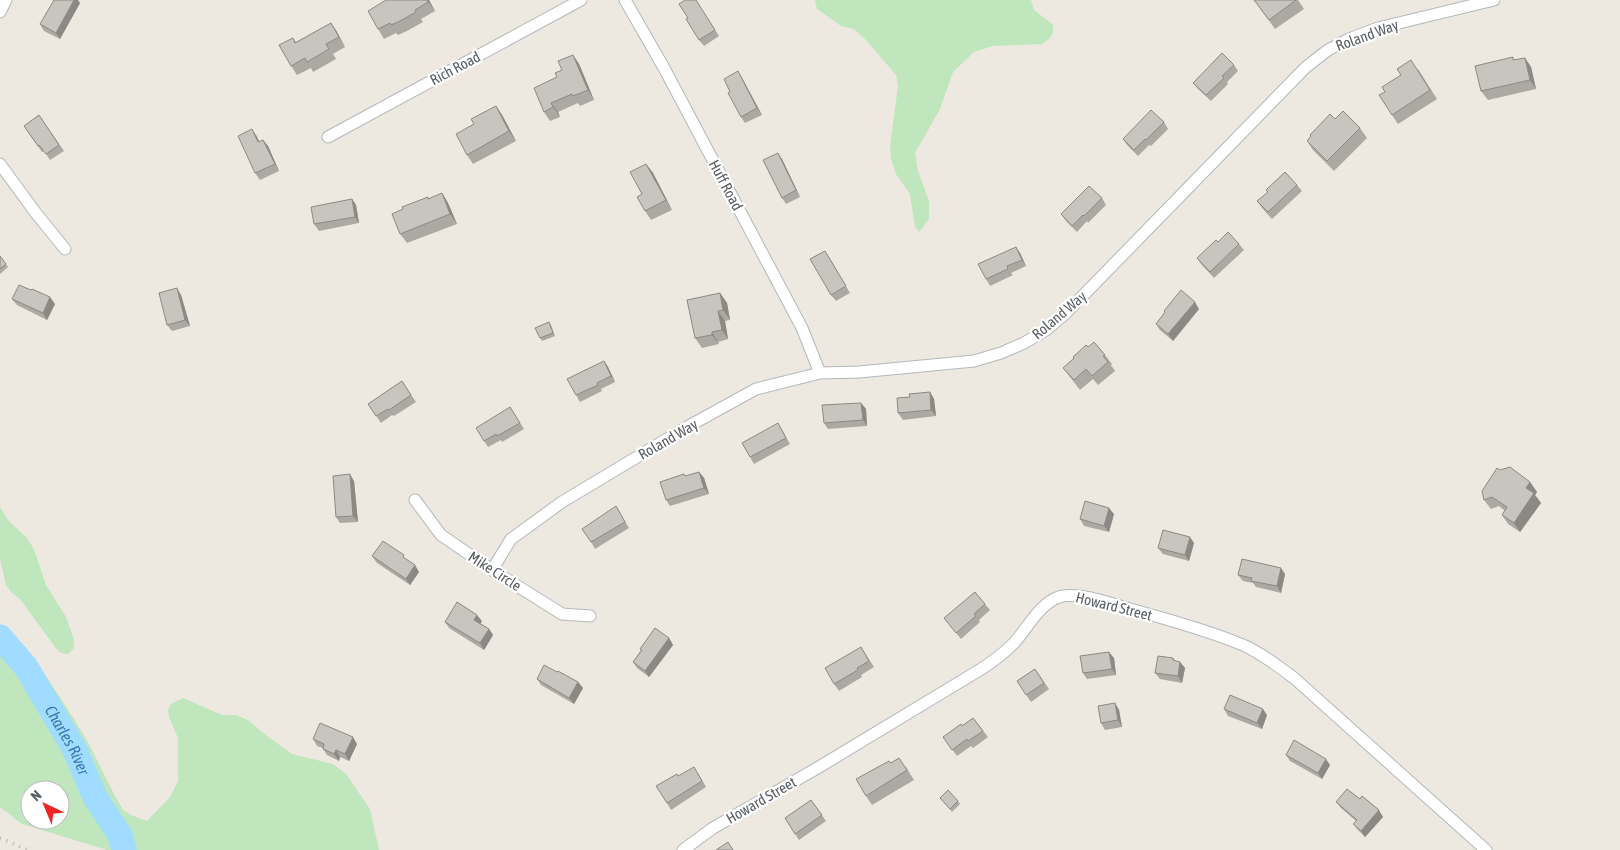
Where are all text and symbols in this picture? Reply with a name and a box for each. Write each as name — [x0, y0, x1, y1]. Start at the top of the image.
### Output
street label: Roland Way — [1333, 16, 1401, 54]
street label: Rich Road — [427, 48, 483, 88]
street label: Huff Road — [706, 157, 746, 213]
street label: Roland Way — [1028, 287, 1090, 343]
street label: Roland Way — [635, 415, 701, 463]
street label: Mike Circle — [465, 548, 525, 594]
street label: Howard Street — [1074, 588, 1154, 624]
water label: Charles River — [42, 702, 94, 779]
street label: Howard Street — [723, 773, 799, 827]
north arrow — [20, 780, 70, 830]
text: N — [27, 787, 44, 804]

